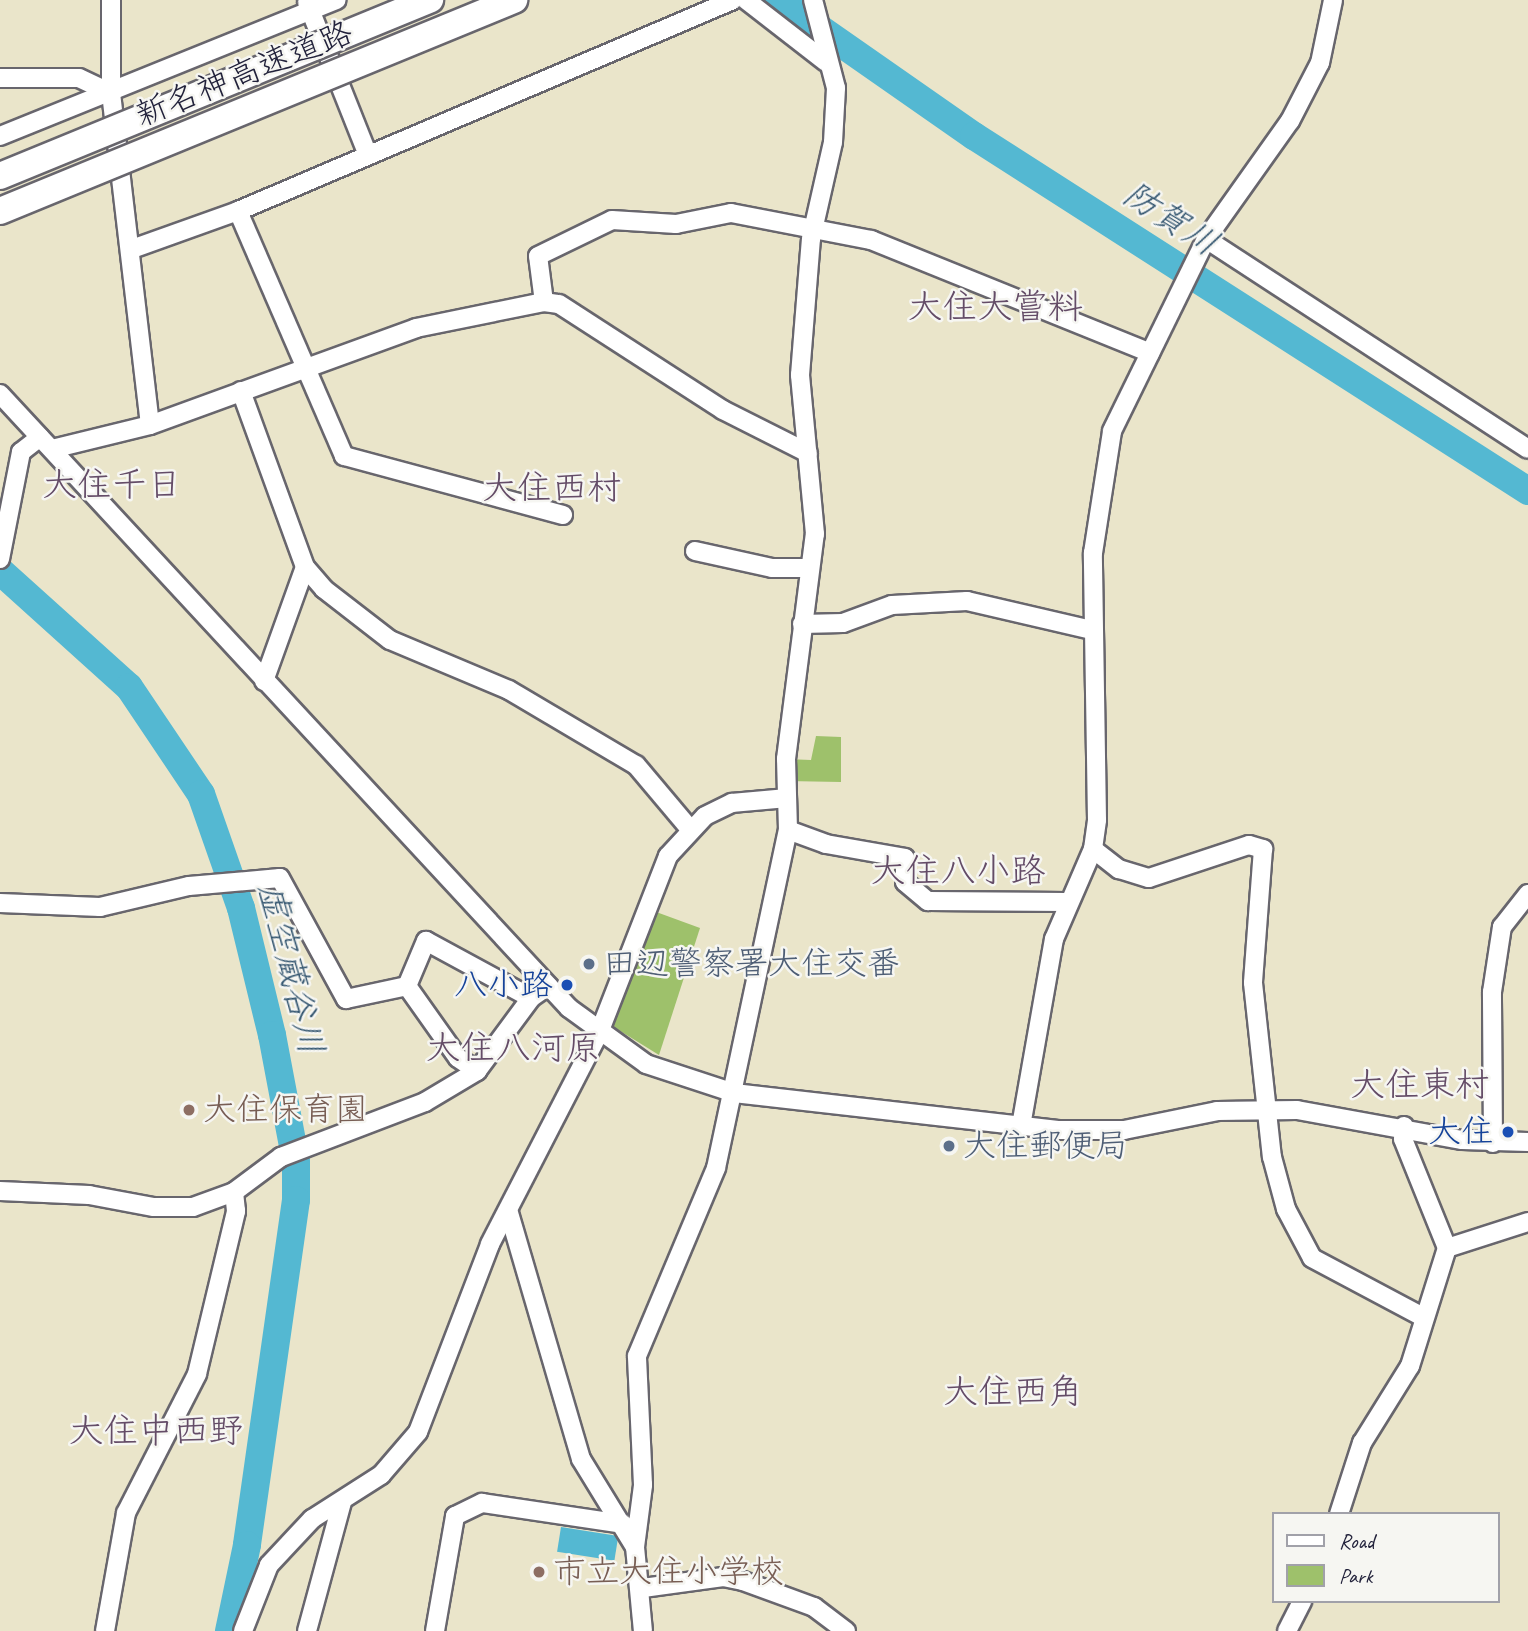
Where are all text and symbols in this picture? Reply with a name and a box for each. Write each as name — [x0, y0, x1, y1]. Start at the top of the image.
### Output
street label: 新名神高速道路 — [129, 12, 359, 136]
water label: 防賀川 — [1116, 173, 1226, 265]
district label: 大住大嘗料 — [908, 286, 1082, 328]
district label: 大住千日 — [42, 464, 182, 506]
district label: 大住西村 — [482, 467, 622, 509]
district label: 大住八小路 — [871, 850, 1045, 892]
water label: 虚空蔵谷川 — [249, 879, 333, 1059]
place label: 田辺警察署大住交番 — [603, 944, 900, 984]
marker: 田辺警察署大住交番 — [581, 956, 597, 972]
place label: 八小路 — [454, 965, 553, 1005]
marker: 八小路 — [559, 977, 575, 993]
district label: 大住八河原 — [426, 1027, 600, 1069]
district label: 大住東村 — [1350, 1064, 1490, 1106]
place label: 大住保育園 — [203, 1090, 368, 1130]
marker: 大住保育園 — [181, 1102, 197, 1118]
place label: 大住 — [1428, 1112, 1494, 1152]
marker: 大住 — [1500, 1124, 1516, 1140]
place label: 大住郵便局 — [963, 1126, 1128, 1166]
marker: 大住郵便局 — [941, 1138, 957, 1154]
district label: 大住西角 — [943, 1371, 1083, 1413]
district label: 大住中西野 — [69, 1410, 243, 1452]
legend — [1272, 1512, 1500, 1603]
text: Road — [1339, 1528, 1374, 1554]
place label: 市立大住小学校 — [553, 1552, 784, 1592]
text: Park — [1339, 1563, 1372, 1589]
marker: 市立大住小学校 — [531, 1564, 547, 1580]

